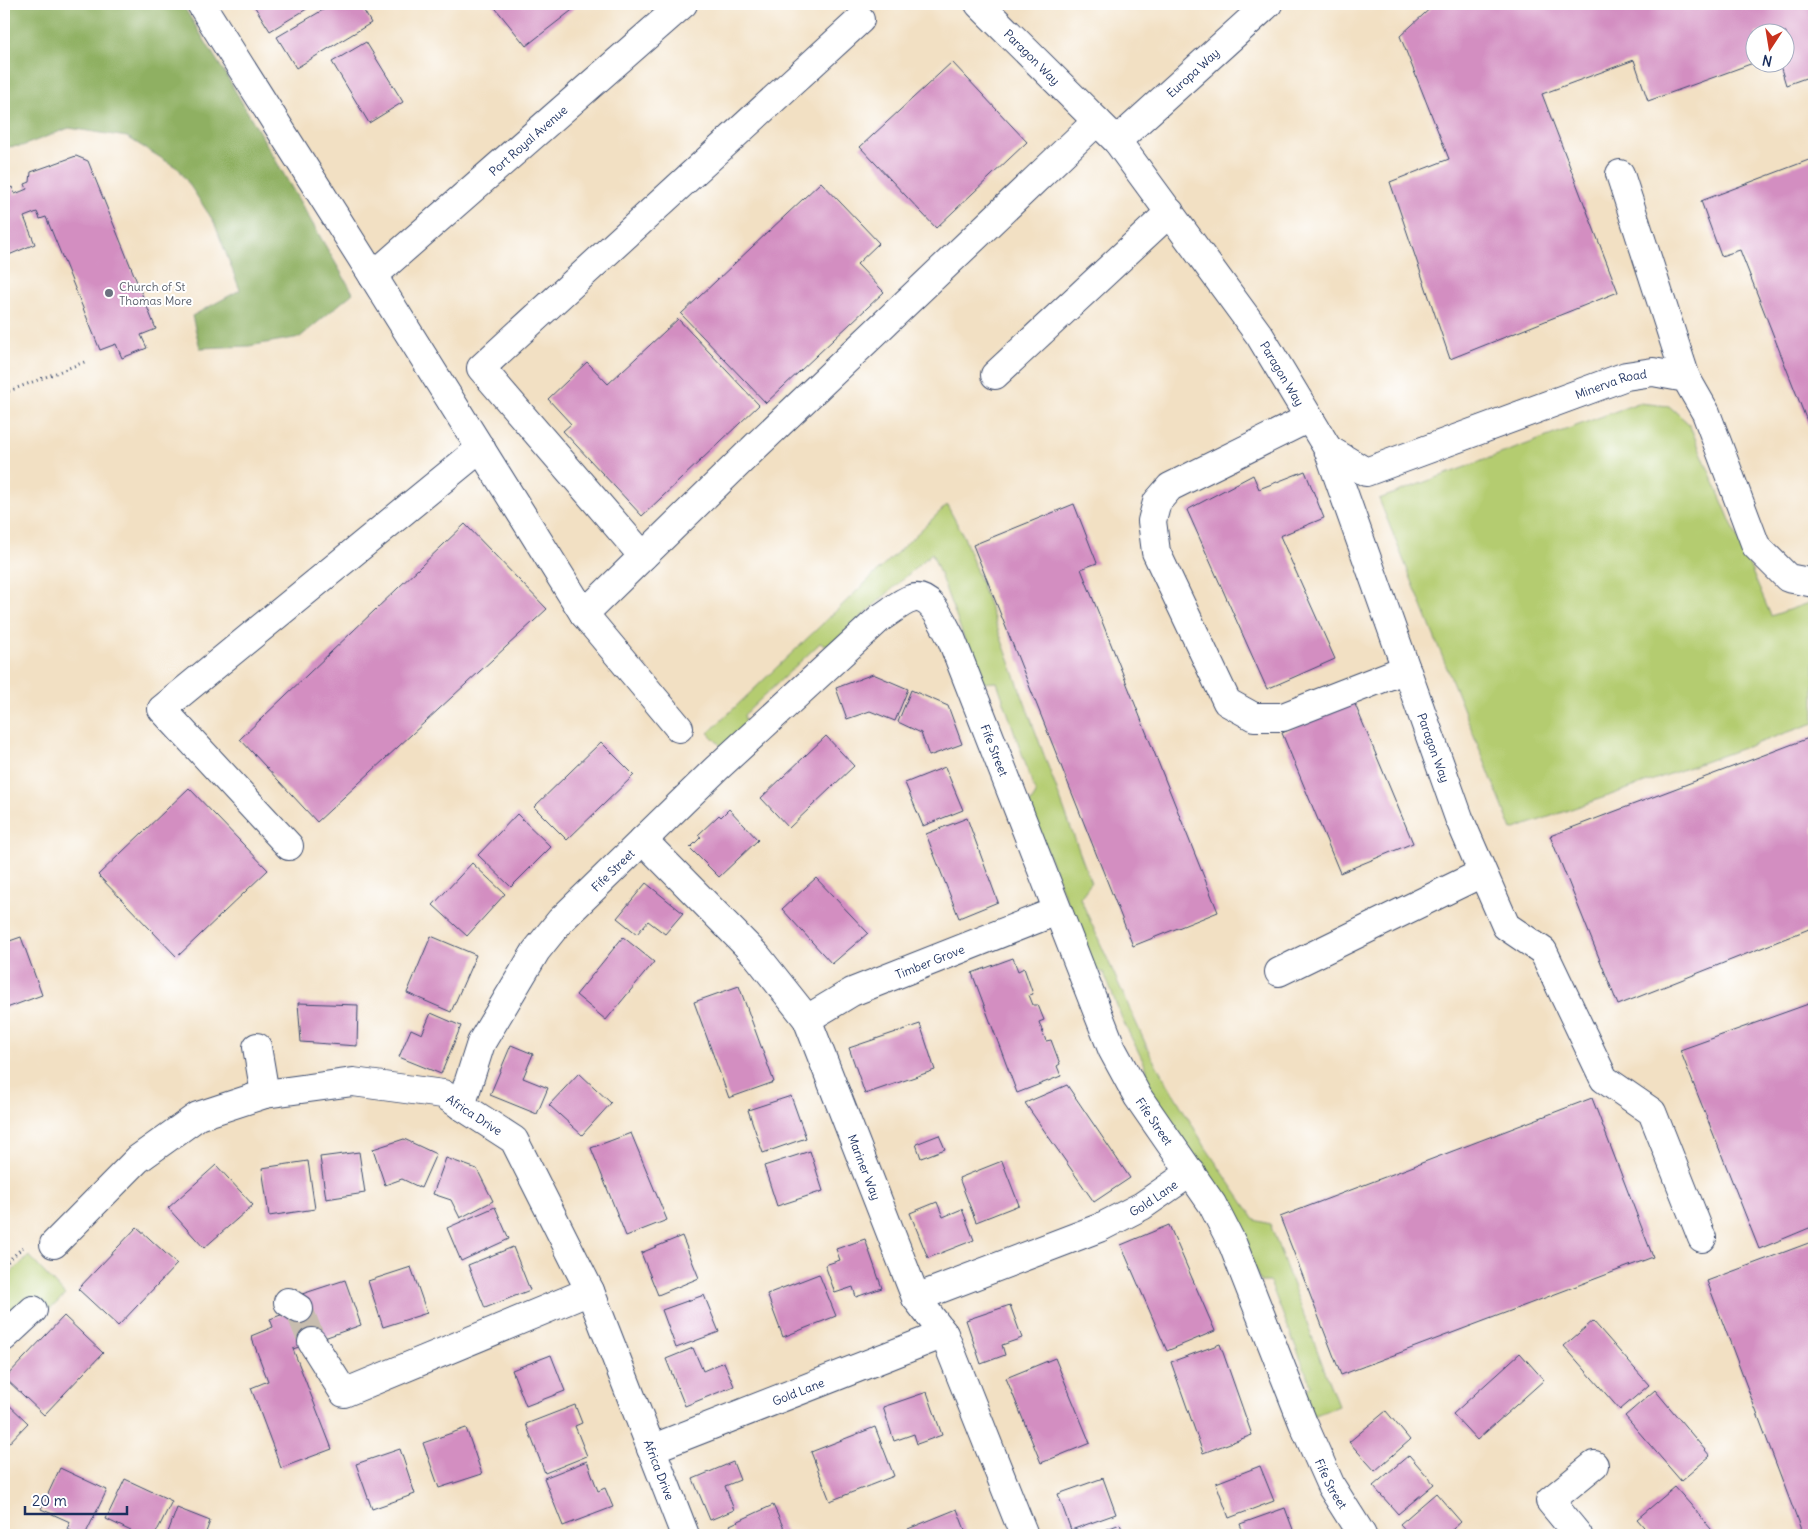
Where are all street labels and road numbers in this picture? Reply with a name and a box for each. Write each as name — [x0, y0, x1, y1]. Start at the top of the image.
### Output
street label: Paragon Way — [1001, 26, 1063, 88]
street label: Europa Way — [1163, 45, 1222, 100]
street label: Port Royal Avenue — [486, 102, 570, 179]
street label: Paragon Way — [1257, 338, 1308, 409]
street label: Minerva Road — [1573, 366, 1647, 402]
street label: Paragon Way — [1415, 711, 1453, 784]
street label: Fife Street — [978, 722, 1012, 778]
street label: Fife Street — [588, 845, 637, 894]
street label: Timber Grove — [893, 941, 966, 982]
street label: Africa Drive — [444, 1091, 505, 1138]
street label: Fife Street — [1133, 1095, 1176, 1148]
street label: Mariner Way — [845, 1132, 884, 1202]
street label: Gold Lane — [1126, 1176, 1180, 1219]
street label: Gold Lane — [770, 1374, 826, 1408]
street label: Africa Drive — [641, 1438, 678, 1502]
street label: Fife Street — [1312, 1456, 1351, 1511]

